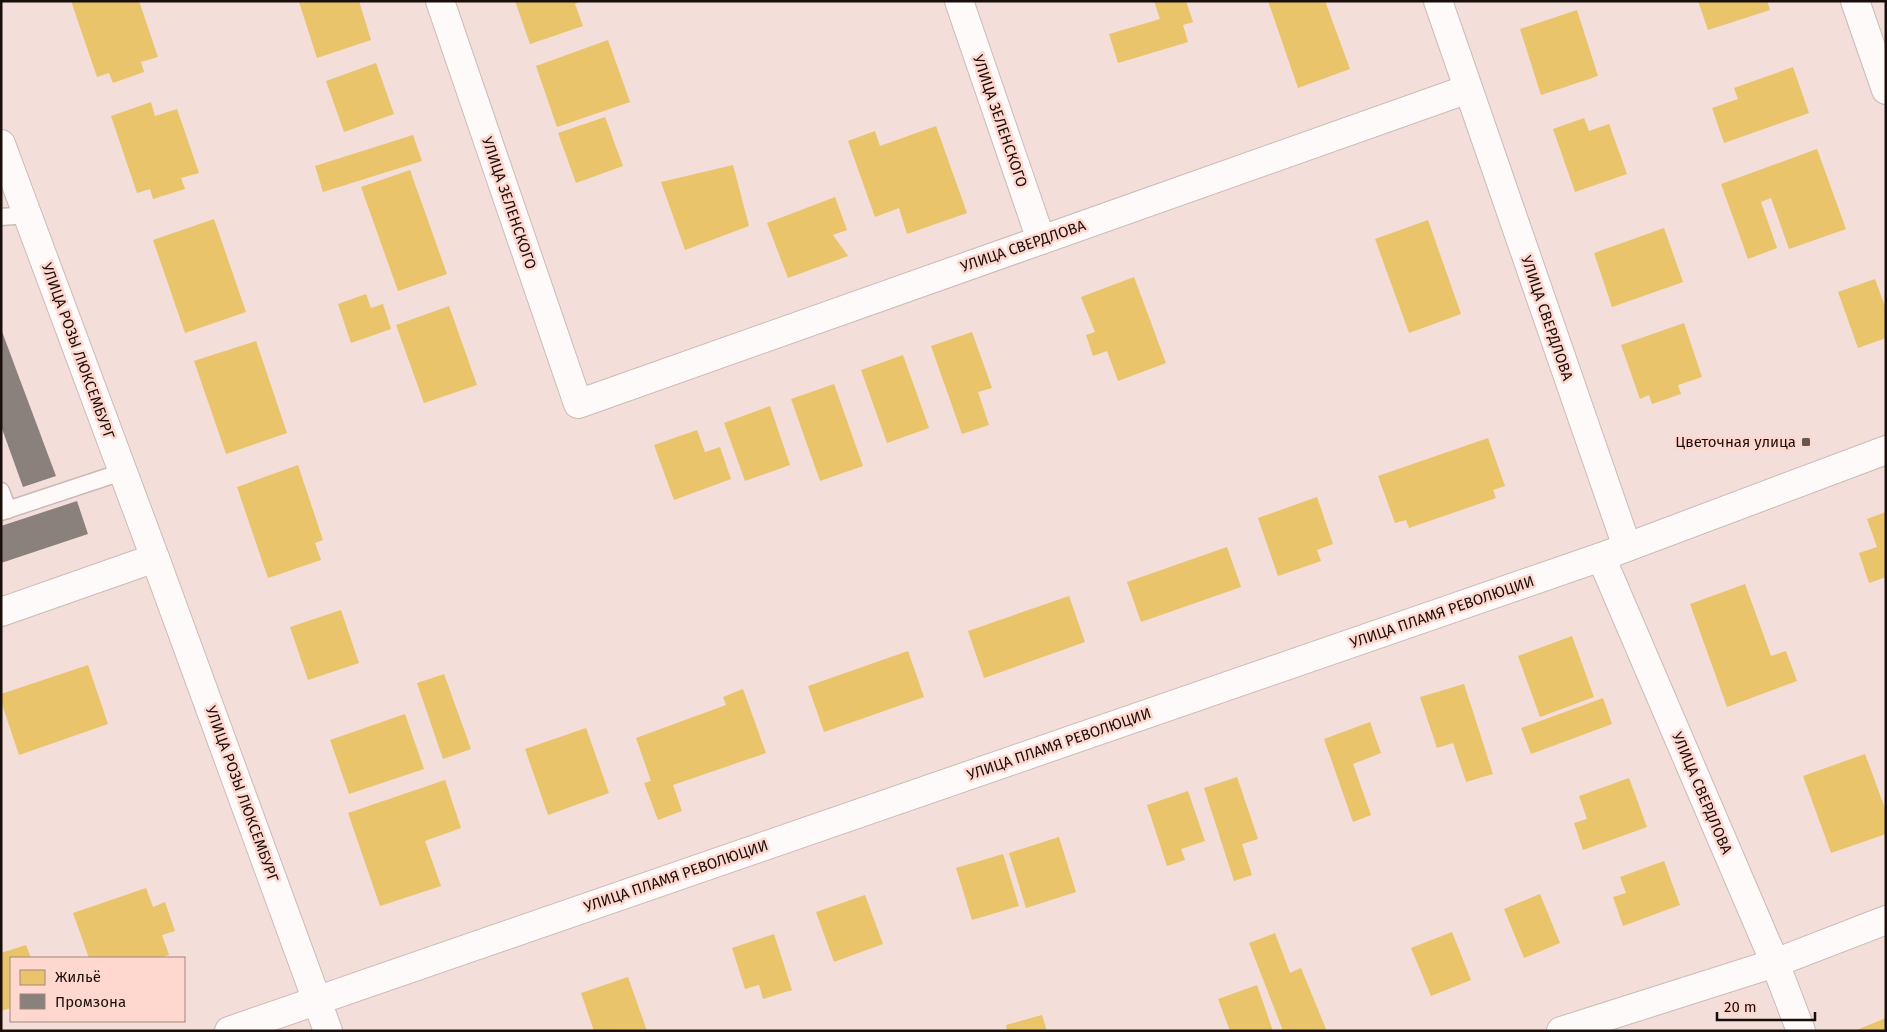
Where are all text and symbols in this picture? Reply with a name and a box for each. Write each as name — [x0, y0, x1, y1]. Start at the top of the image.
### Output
street label: УЛИЦА ЗЕЛЕНСКОГО — [969, 52, 1031, 190]
street label: УЛИЦА ЗЕЛЕНСКОГО — [478, 134, 540, 272]
street label: УЛИЦА СВЕРДЛОВА — [958, 216, 1088, 276]
street label: УЛИЦА СВЕРДЛОВА — [1517, 253, 1577, 383]
street label: УЛИЦА РОЗЫ ЛЮКСЕМБУРГ — [38, 260, 118, 442]
place label: Цветочная улица — [1675, 433, 1796, 451]
marker: Цветочная улица — [1800, 436, 1812, 448]
street label: УЛИЦА ПЛАМЯ РЕВОЛЮЦИИ — [1348, 572, 1536, 652]
street label: УЛИЦА РОЗЫ ЛЮКСЕМБУРГ — [202, 703, 282, 885]
street label: УЛИЦА ПЛАМЯ РЕВОЛЮЦИИ — [965, 704, 1153, 784]
street label: УЛИЦА СВЕРДЛОВА — [1668, 729, 1736, 857]
street label: УЛИЦА ПЛАМЯ РЕВОЛЮЦИИ — [582, 836, 770, 916]
legend — [10, 957, 185, 1022]
text: Жильё — [55, 968, 101, 986]
scale bar — [1717, 990, 1814, 1022]
text: Промзона — [55, 993, 126, 1011]
text: 20 m — [1724, 998, 1757, 1016]

